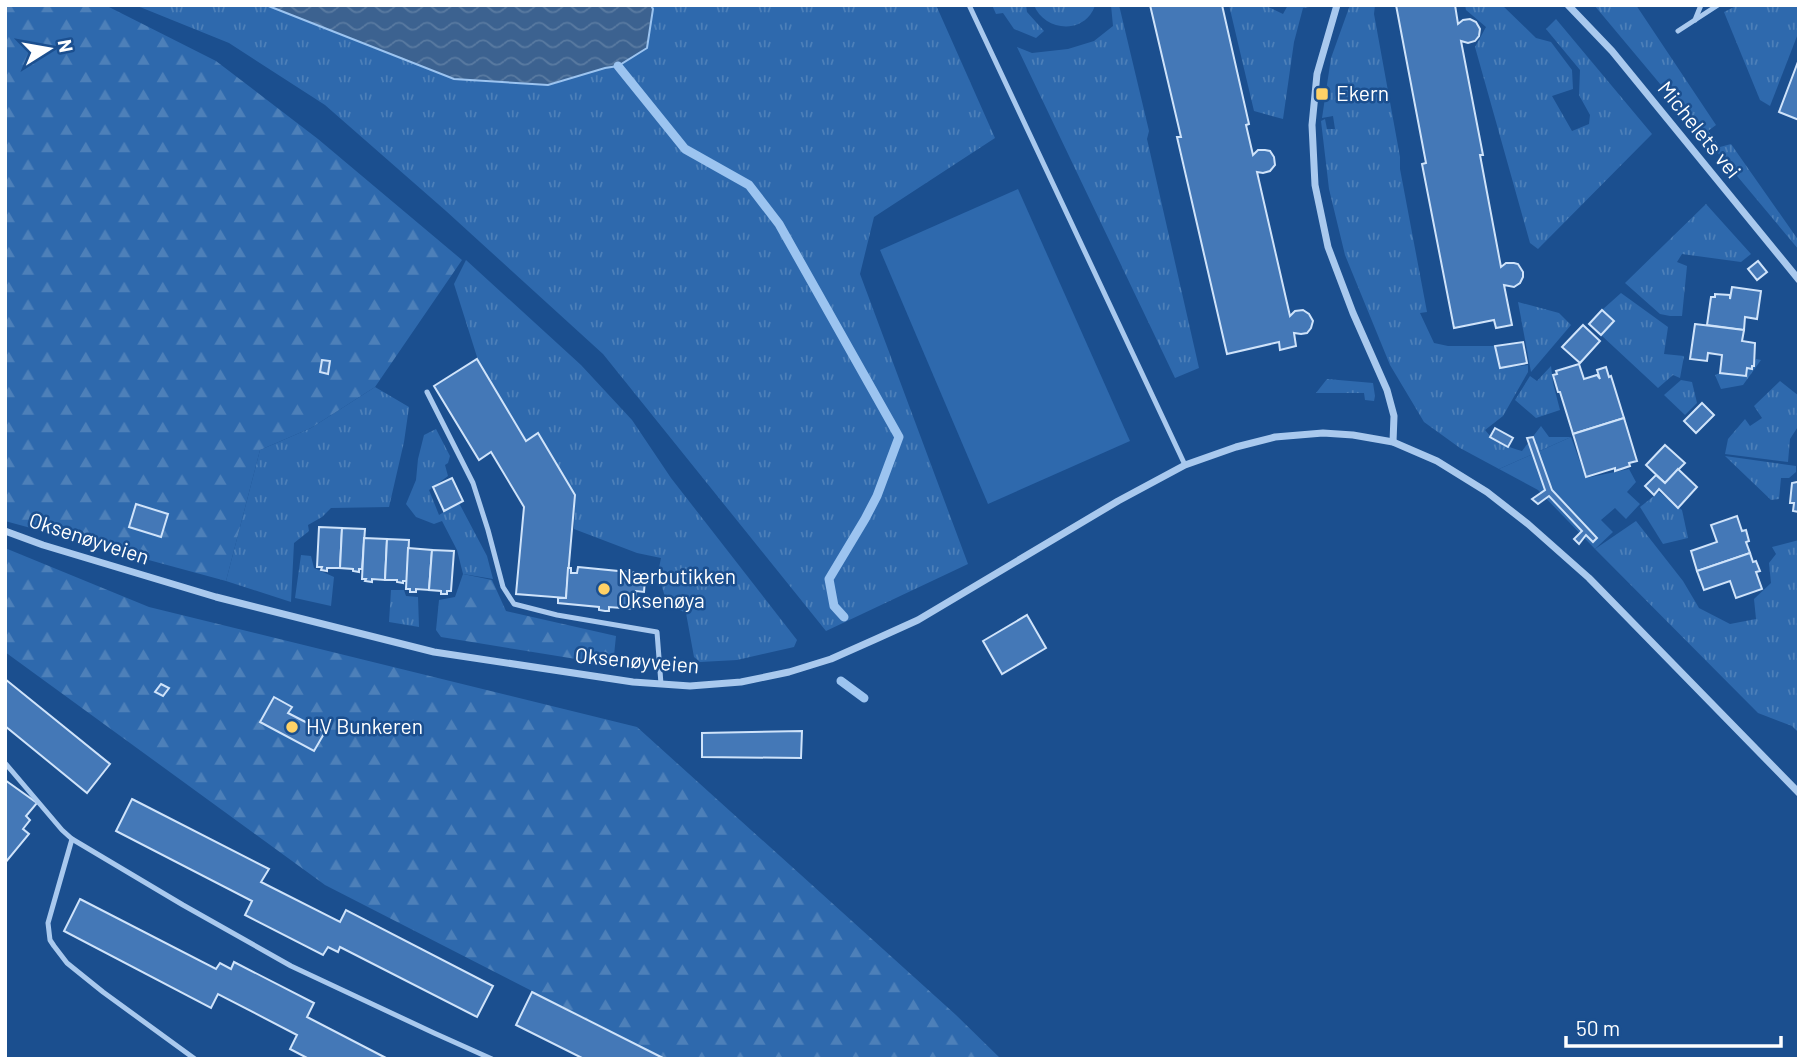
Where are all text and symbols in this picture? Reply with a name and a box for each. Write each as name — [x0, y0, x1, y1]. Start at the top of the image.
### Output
north arrow — [14, 14, 84, 84]
text: N — [54, 37, 79, 54]
street label: Michelets vei — [1653, 75, 1747, 183]
place label: Ekern — [1336, 80, 1389, 105]
marker: Ekern — [1314, 86, 1330, 102]
street label: Oksenøyveien — [26, 506, 153, 569]
place label: Nærbutikken Oksenøya — [618, 563, 736, 612]
marker: Nærbutikken Oksenøya — [596, 581, 612, 597]
street label: Oksenøyveien — [574, 642, 700, 677]
place label: HV Bunkeren — [306, 713, 423, 738]
marker: HV Bunkeren — [284, 719, 300, 735]
scale bar — [1566, 1004, 1781, 1048]
text: 50 m — [1576, 1015, 1620, 1040]

